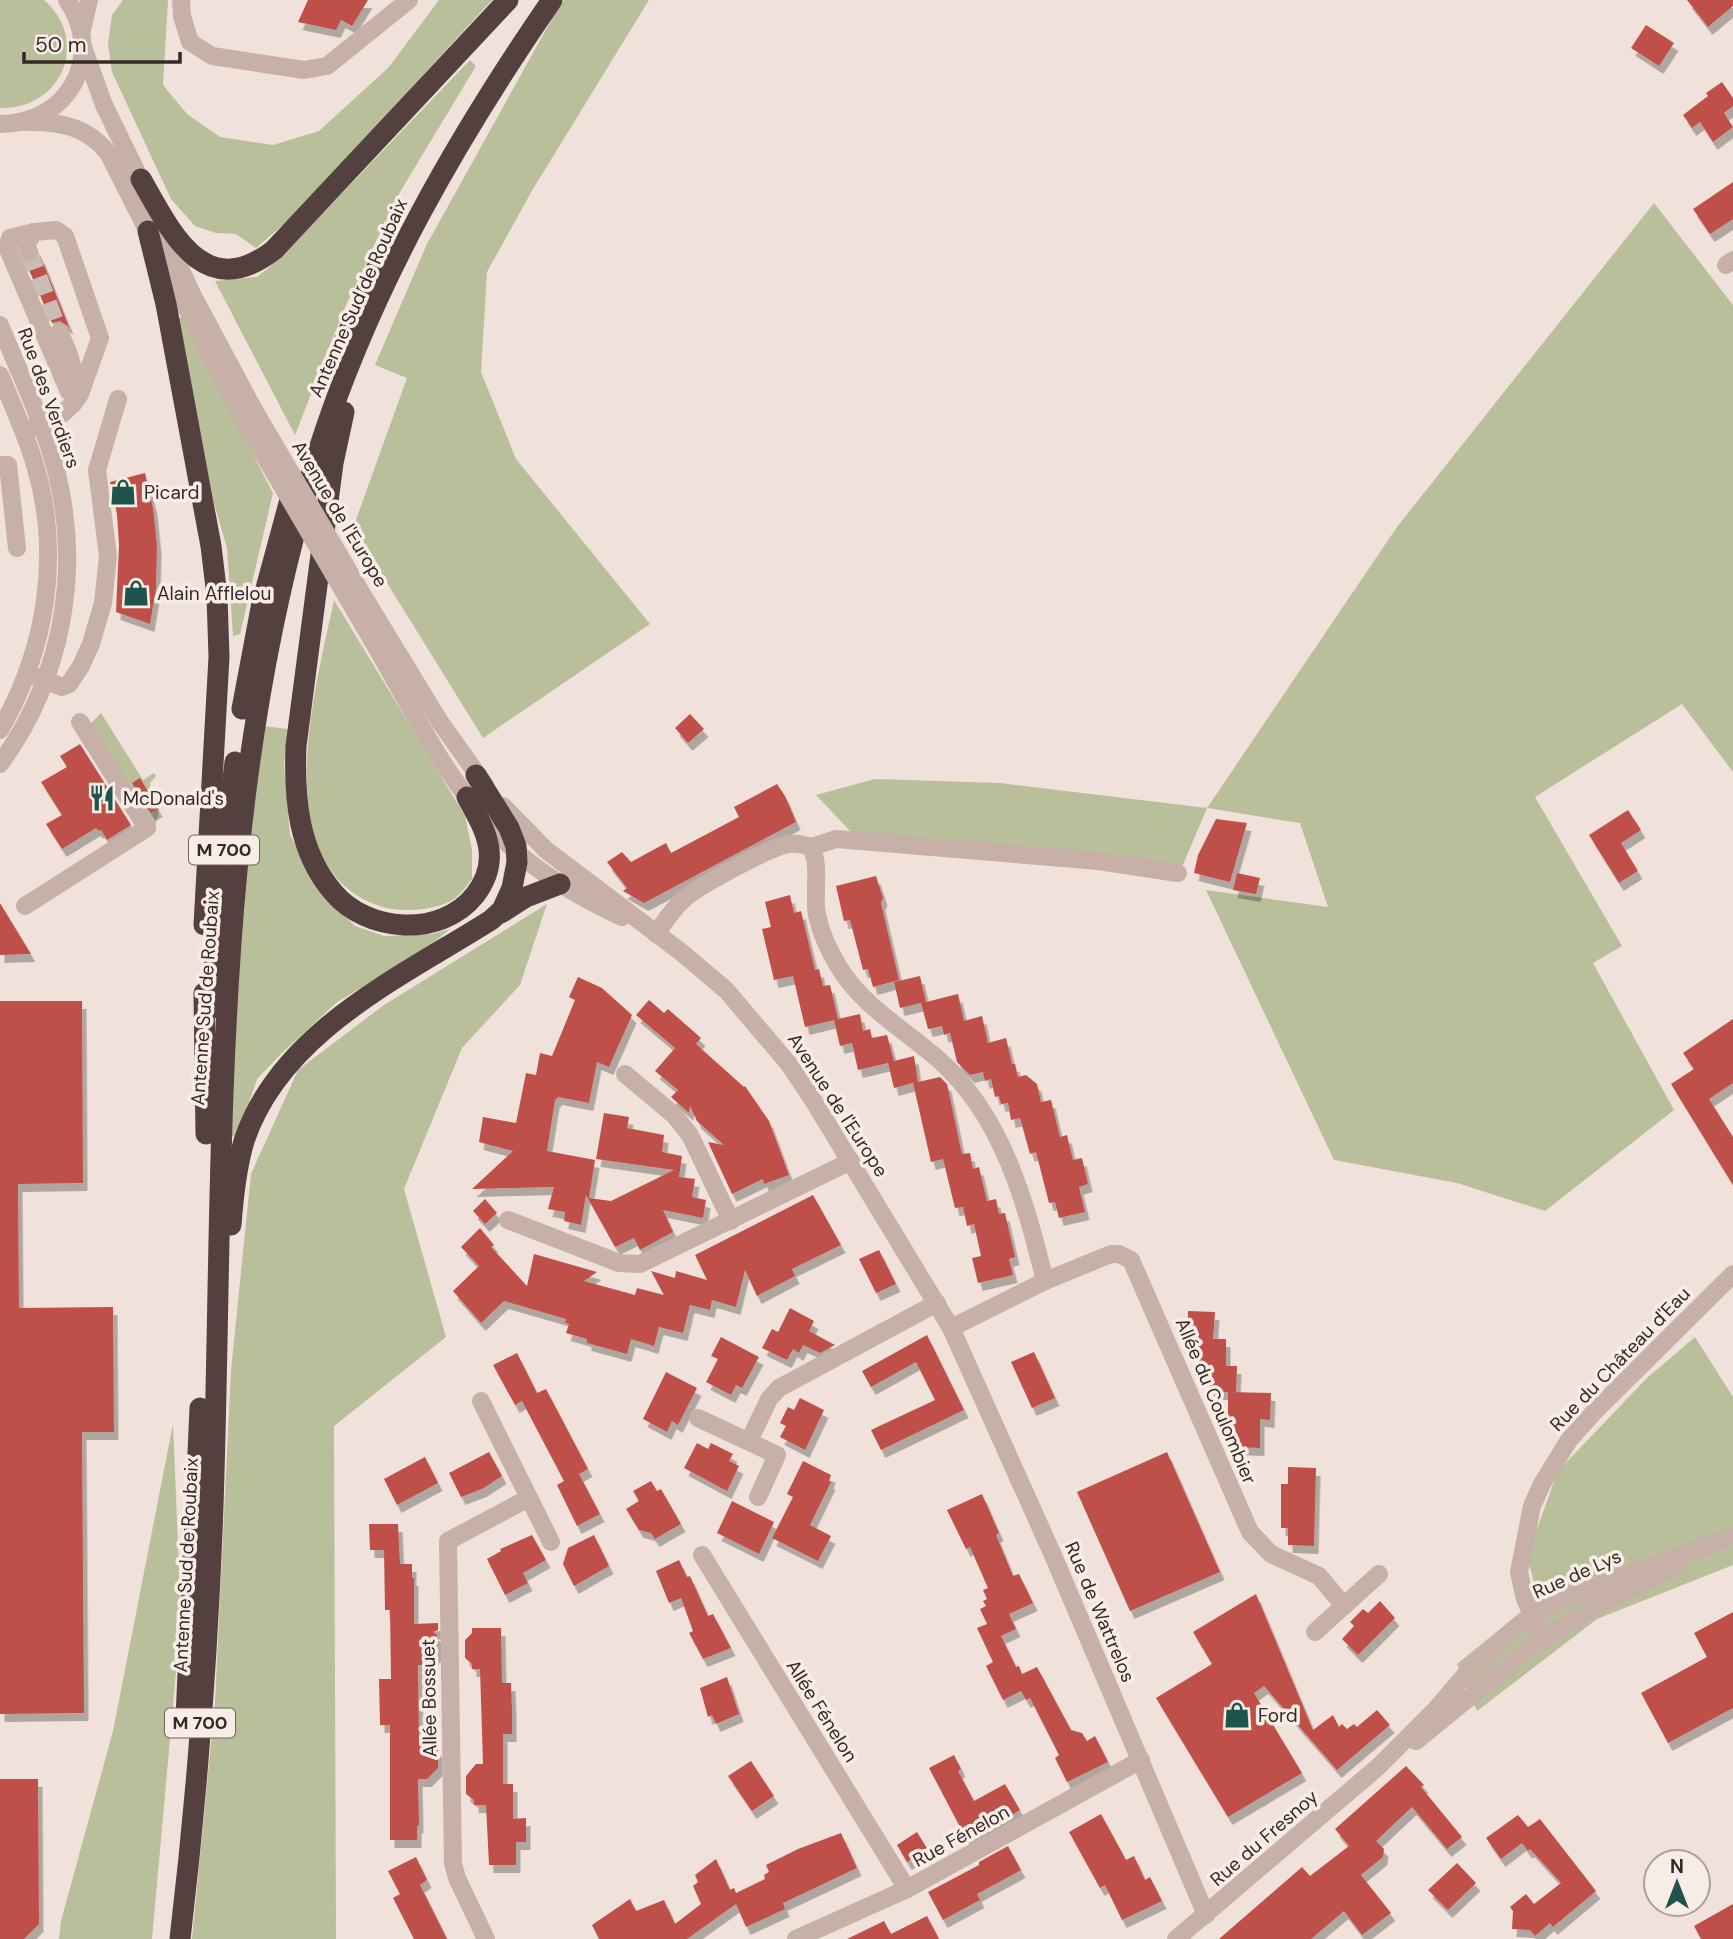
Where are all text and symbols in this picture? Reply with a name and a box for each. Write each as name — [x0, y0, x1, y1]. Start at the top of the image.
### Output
scale bar — [24, 21, 180, 65]
text: 50 m — [35, 31, 86, 59]
street label: Antenne Sud de Roubaix — [303, 194, 413, 401]
street label: Rue des Verdiers — [12, 324, 86, 472]
street label: Avenue de l'Europe — [286, 436, 394, 592]
shop icon: Picard — [108, 477, 138, 507]
place label: Picard — [144, 480, 199, 505]
shop icon: Alain Afflelou — [121, 578, 151, 608]
place label: Alain Afflelou — [157, 581, 271, 606]
restaurant icon: McDonald's — [87, 783, 117, 813]
place label: McDonald's — [123, 786, 224, 811]
road number: M 700 — [189, 836, 259, 864]
street label: Antenne Sud de Roubaix — [185, 889, 225, 1106]
street label: Avenue de l'Europe — [782, 1028, 894, 1182]
street label: Rue du Château d'Eau — [1544, 1281, 1696, 1437]
street label: Allée du Coulombier — [1170, 1314, 1262, 1488]
street label: Antenne Sud de Roubaix — [168, 1456, 204, 1673]
street label: Rue de Wattrelos — [1059, 1538, 1141, 1686]
street label: Rue de Lys — [1529, 1543, 1625, 1605]
street label: Allée Bossuet — [415, 1639, 443, 1757]
street label: Allée Fénelon — [781, 1655, 863, 1767]
shop icon: Ford — [1222, 1700, 1252, 1730]
place label: Ford — [1258, 1703, 1298, 1728]
road number: M 700 — [165, 1708, 235, 1738]
street label: Rue du Fresnoy — [1205, 1784, 1323, 1892]
street label: Rue Fénelon — [908, 1799, 1014, 1873]
north arrow — [1642, 1848, 1712, 1918]
text: N — [1670, 1854, 1684, 1879]

